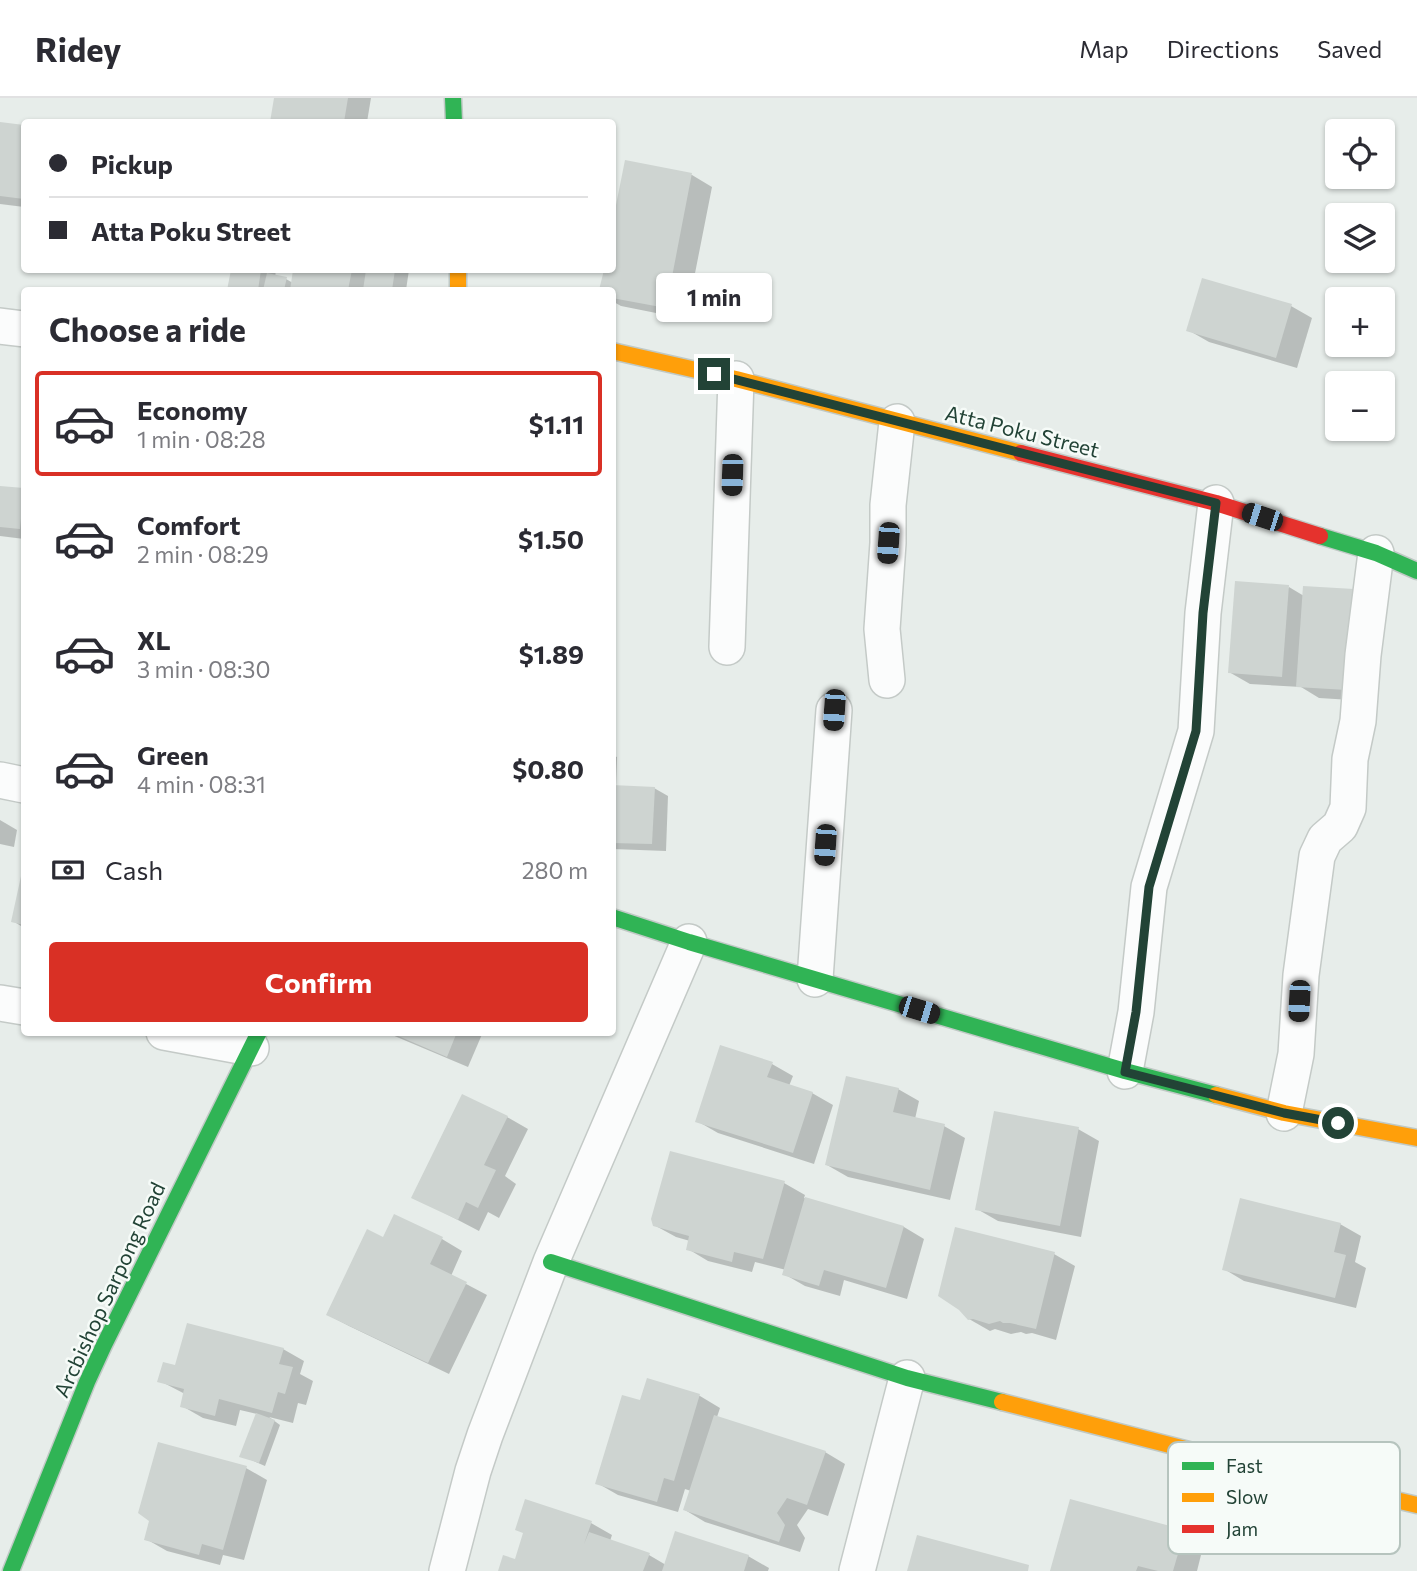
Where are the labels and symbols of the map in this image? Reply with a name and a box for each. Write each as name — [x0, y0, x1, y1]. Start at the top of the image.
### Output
callout: 1 min — [656, 272, 772, 322]
route end — [698, 358, 730, 390]
street label: Atta Poku Street — [943, 399, 1102, 462]
car — [721, 454, 744, 496]
car — [1239, 501, 1286, 533]
car — [877, 521, 900, 565]
car — [823, 688, 846, 732]
car — [814, 823, 837, 867]
car — [1288, 979, 1311, 1023]
car — [896, 994, 943, 1026]
route start — [1322, 1107, 1354, 1139]
street label: Arcbishop Sarpong Road — [48, 1178, 170, 1401]
legend — [1168, 1442, 1400, 1554]
text: Fast — [1226, 1454, 1263, 1477]
text: Slow — [1226, 1485, 1268, 1508]
text: Jam — [1226, 1517, 1258, 1540]

